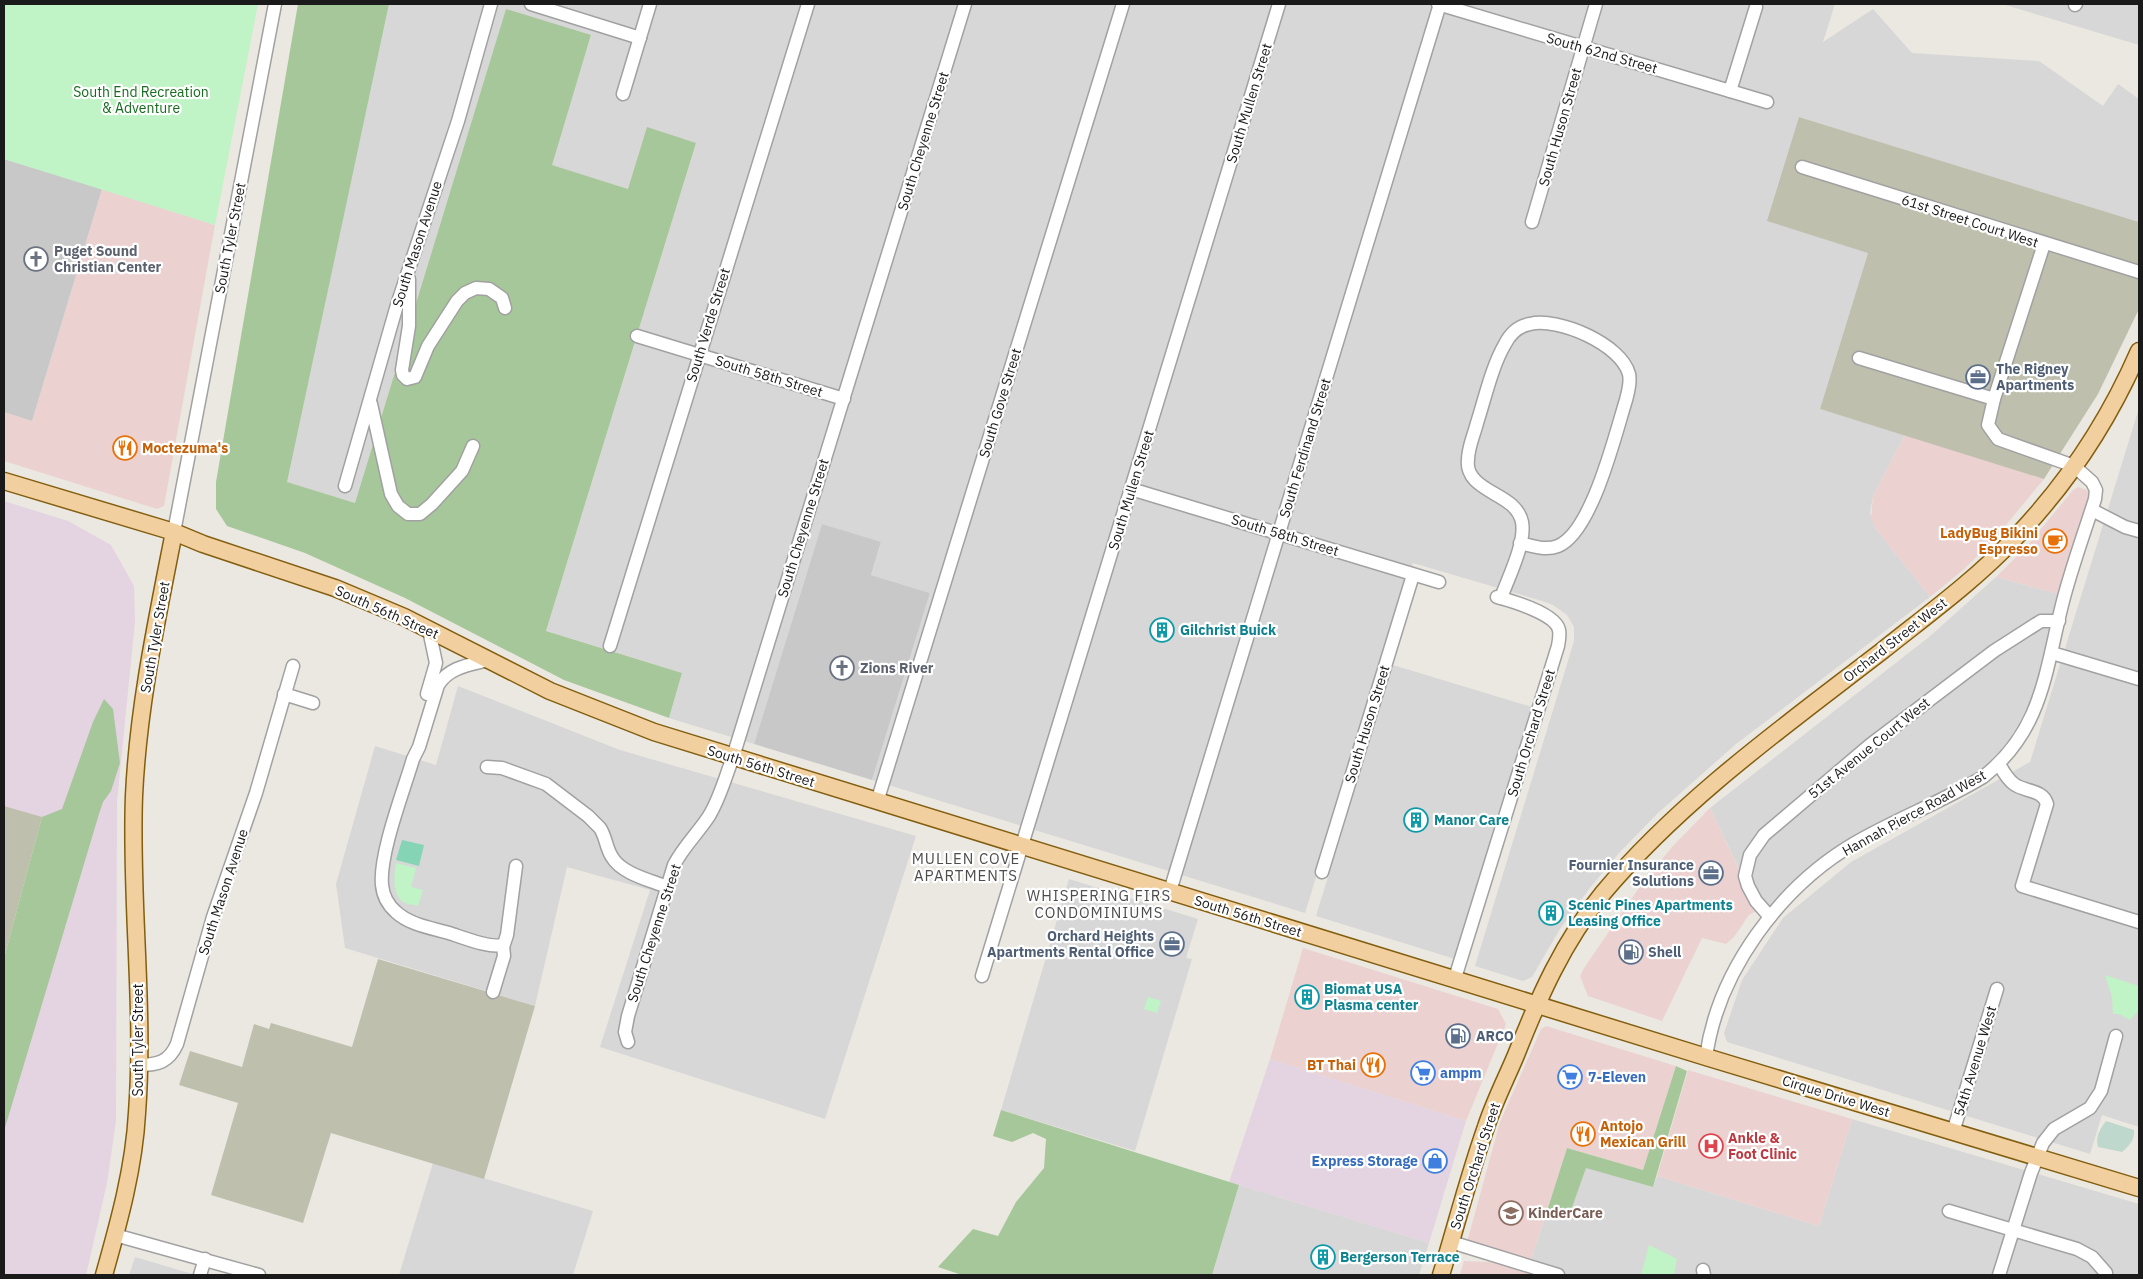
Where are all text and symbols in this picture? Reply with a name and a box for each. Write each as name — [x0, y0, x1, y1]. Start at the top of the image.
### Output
street label: South 62nd Street — [1544, 29, 1660, 77]
street label: South Mullen Street — [1222, 41, 1276, 165]
street label: South Huson Street — [1534, 66, 1586, 188]
street label: South Cheyenne Street — [893, 69, 953, 213]
park label: South End Recreation & Adventure — [73, 83, 209, 117]
street label: South Mason Avenue — [388, 178, 446, 309]
street label: South Tyler Street — [210, 181, 250, 295]
street label: 61st Street Court West — [1899, 190, 2041, 252]
place label: Puget Sound Christian Center — [54, 242, 162, 276]
church icon: Puget Sound Christian Center — [23, 246, 49, 272]
street label: South Verde Street — [682, 266, 734, 384]
street label: South Gove Street — [975, 346, 1025, 460]
street label: South 58th Street — [713, 351, 825, 401]
place label: The Rigney Apartments — [1996, 360, 2074, 394]
office icon: The Rigney Apartments — [1965, 364, 1991, 390]
street label: South Ferdinand Street — [1275, 376, 1335, 520]
street label: South Mullen Street — [1104, 428, 1158, 552]
restaurant icon: Moctezuma's — [112, 435, 138, 461]
place label: Moctezuma's — [142, 439, 228, 457]
street label: South Cheyenne Street — [773, 456, 833, 600]
street label: South 58th Street — [1229, 510, 1341, 560]
place label: LadyBug Bikini Espresso — [1940, 524, 2038, 558]
cafe icon: LadyBug Bikini Espresso — [2042, 528, 2068, 554]
street label: South Tyler Street — [136, 580, 174, 694]
street label: South 56th Street — [332, 581, 442, 643]
street label: Orchard Street West — [1839, 594, 1951, 686]
building icon: Gilchrist Buick — [1149, 617, 1175, 643]
place label: Gilchrist Buick — [1180, 621, 1277, 639]
church icon: Zions River — [829, 655, 855, 681]
place label: Zions River — [860, 659, 934, 677]
street label: South Huson Street — [1341, 663, 1394, 785]
street label: South Orchard Street — [1503, 667, 1559, 799]
street label: 51st Avenue Court West — [1805, 693, 1934, 803]
street label: South 56th Street — [705, 741, 817, 791]
street label: Hannah Pierce Road West — [1839, 766, 1989, 860]
building icon: Manor Care — [1403, 807, 1429, 833]
place label: Manor Care — [1434, 811, 1509, 829]
street label: South Mason Avenue — [194, 826, 252, 957]
district label: MULLEN COVE APARTMENTS — [912, 849, 1020, 885]
place label: Fournier Insurance Solutions — [1569, 856, 1694, 890]
office icon: Fournier Insurance Solutions — [1698, 860, 1724, 886]
street label: South Cheyenne Street — [623, 862, 685, 1004]
district label: WHISPERING FIRS CONDOMINIUMS — [1027, 886, 1171, 922]
street label: South 56th Street — [1192, 891, 1304, 941]
place label: Scenic Pines Apartments Leasing Office — [1568, 896, 1733, 930]
building icon: Scenic Pines Apartments Leasing Office — [1538, 900, 1564, 926]
place label: Orchard Heights Apartments Rental Office — [987, 927, 1154, 961]
office icon: Orchard Heights Apartments Rental Office — [1159, 931, 1185, 957]
fuel station icon: Shell — [1618, 939, 1644, 965]
place label: Shell — [1648, 943, 1681, 961]
place label: Biomat USA Plasma center — [1324, 980, 1419, 1014]
street label: South Tyler Street — [129, 983, 147, 1096]
building icon: Biomat USA Plasma center — [1294, 984, 1320, 1010]
street label: 54th Avenue West — [1950, 1003, 2000, 1118]
fuel station icon: ARCO — [1445, 1023, 1471, 1049]
place label: ARCO — [1476, 1027, 1514, 1045]
restaurant icon: BT Thai — [1360, 1052, 1386, 1078]
place label: BT Thai — [1307, 1056, 1356, 1074]
supermarket icon: ampm — [1410, 1060, 1436, 1086]
place label: ampm — [1440, 1064, 1482, 1082]
supermarket icon: 7-Eleven — [1557, 1064, 1583, 1090]
place label: 7-Eleven — [1588, 1068, 1646, 1086]
street label: Cirque Drive West — [1780, 1071, 1892, 1121]
street label: South Orchard Street — [1446, 1100, 1504, 1232]
place label: Antojo Mexican Grill — [1600, 1117, 1686, 1151]
restaurant icon: Antojo Mexican Grill — [1570, 1121, 1596, 1147]
place label: Ankle & Foot Clinic — [1728, 1129, 1797, 1163]
hospital icon: Ankle & Foot Clinic — [1698, 1133, 1724, 1159]
shop icon: Express Storage — [1422, 1148, 1448, 1174]
place label: Express Storage — [1312, 1152, 1418, 1170]
school or university icon: KinderCare — [1498, 1200, 1524, 1226]
place label: KinderCare — [1528, 1204, 1603, 1222]
building icon: Bergerson Terrace — [1310, 1244, 1336, 1270]
place label: Bergerson Terrace — [1340, 1248, 1460, 1266]

